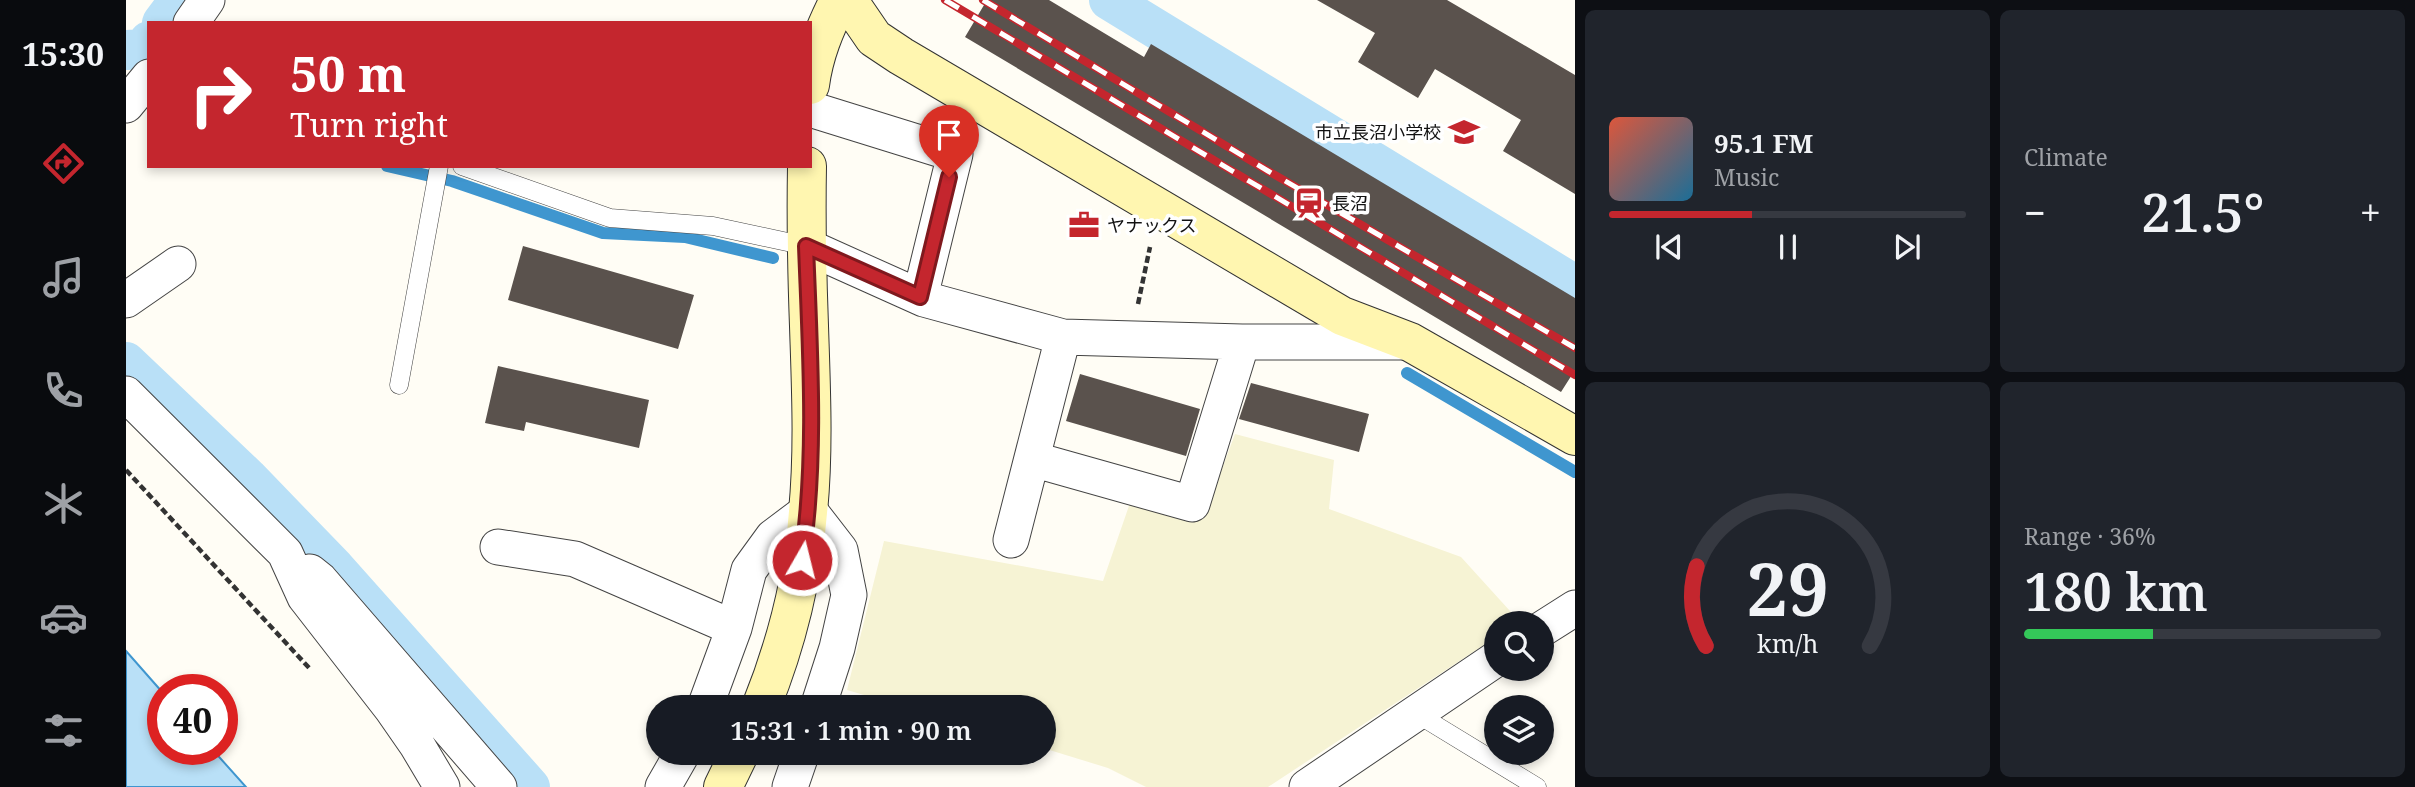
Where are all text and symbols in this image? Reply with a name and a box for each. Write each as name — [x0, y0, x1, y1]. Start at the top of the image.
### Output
text: 15:30 — [22, 32, 104, 75]
text: 50 m — [290, 40, 406, 106]
icon: right — [175, 49, 266, 140]
text: Turn right — [290, 103, 448, 146]
pin — [919, 105, 979, 177]
school or university icon: 市立長沼小学校 — [1447, 115, 1481, 149]
icon: arrive — [930, 116, 968, 154]
place label: 市立長沼小学校 — [1315, 120, 1441, 144]
text: 95.1 FM — [1714, 125, 1813, 161]
icon: directions — [39, 139, 88, 188]
text: Climate — [2024, 141, 2108, 173]
text: Music — [1714, 161, 1779, 193]
text: 21.5° — [2141, 176, 2264, 247]
station icon: 長沼 — [1292, 186, 1326, 220]
text: − — [2024, 186, 2046, 238]
text: + — [2360, 186, 2381, 238]
place label: 長沼 — [1332, 191, 1368, 215]
office icon: ヤナックス — [1067, 208, 1101, 242]
place label: ヤナックス — [1107, 213, 1196, 237]
icon: previous — [1650, 228, 1688, 266]
icon: pause — [1769, 228, 1807, 266]
icon: next — [1888, 228, 1926, 266]
icon: music — [39, 253, 88, 302]
icon: phone — [39, 366, 88, 415]
icon: climate — [39, 479, 88, 528]
text: Range · 36% — [2024, 520, 2156, 552]
position arrow — [765, 523, 839, 597]
text: 29 — [1746, 538, 1829, 637]
text: 180 km — [2024, 555, 2208, 626]
icon: car — [39, 593, 88, 642]
map controls — [1484, 611, 1554, 765]
button: search — [1484, 611, 1554, 681]
text: km/h — [1757, 625, 1818, 659]
speed limit sign: 40 — [147, 674, 238, 765]
button: layers — [1484, 695, 1554, 765]
icon: filters — [39, 706, 88, 755]
text: 15:31 · 1 min · 90 m — [730, 712, 972, 748]

